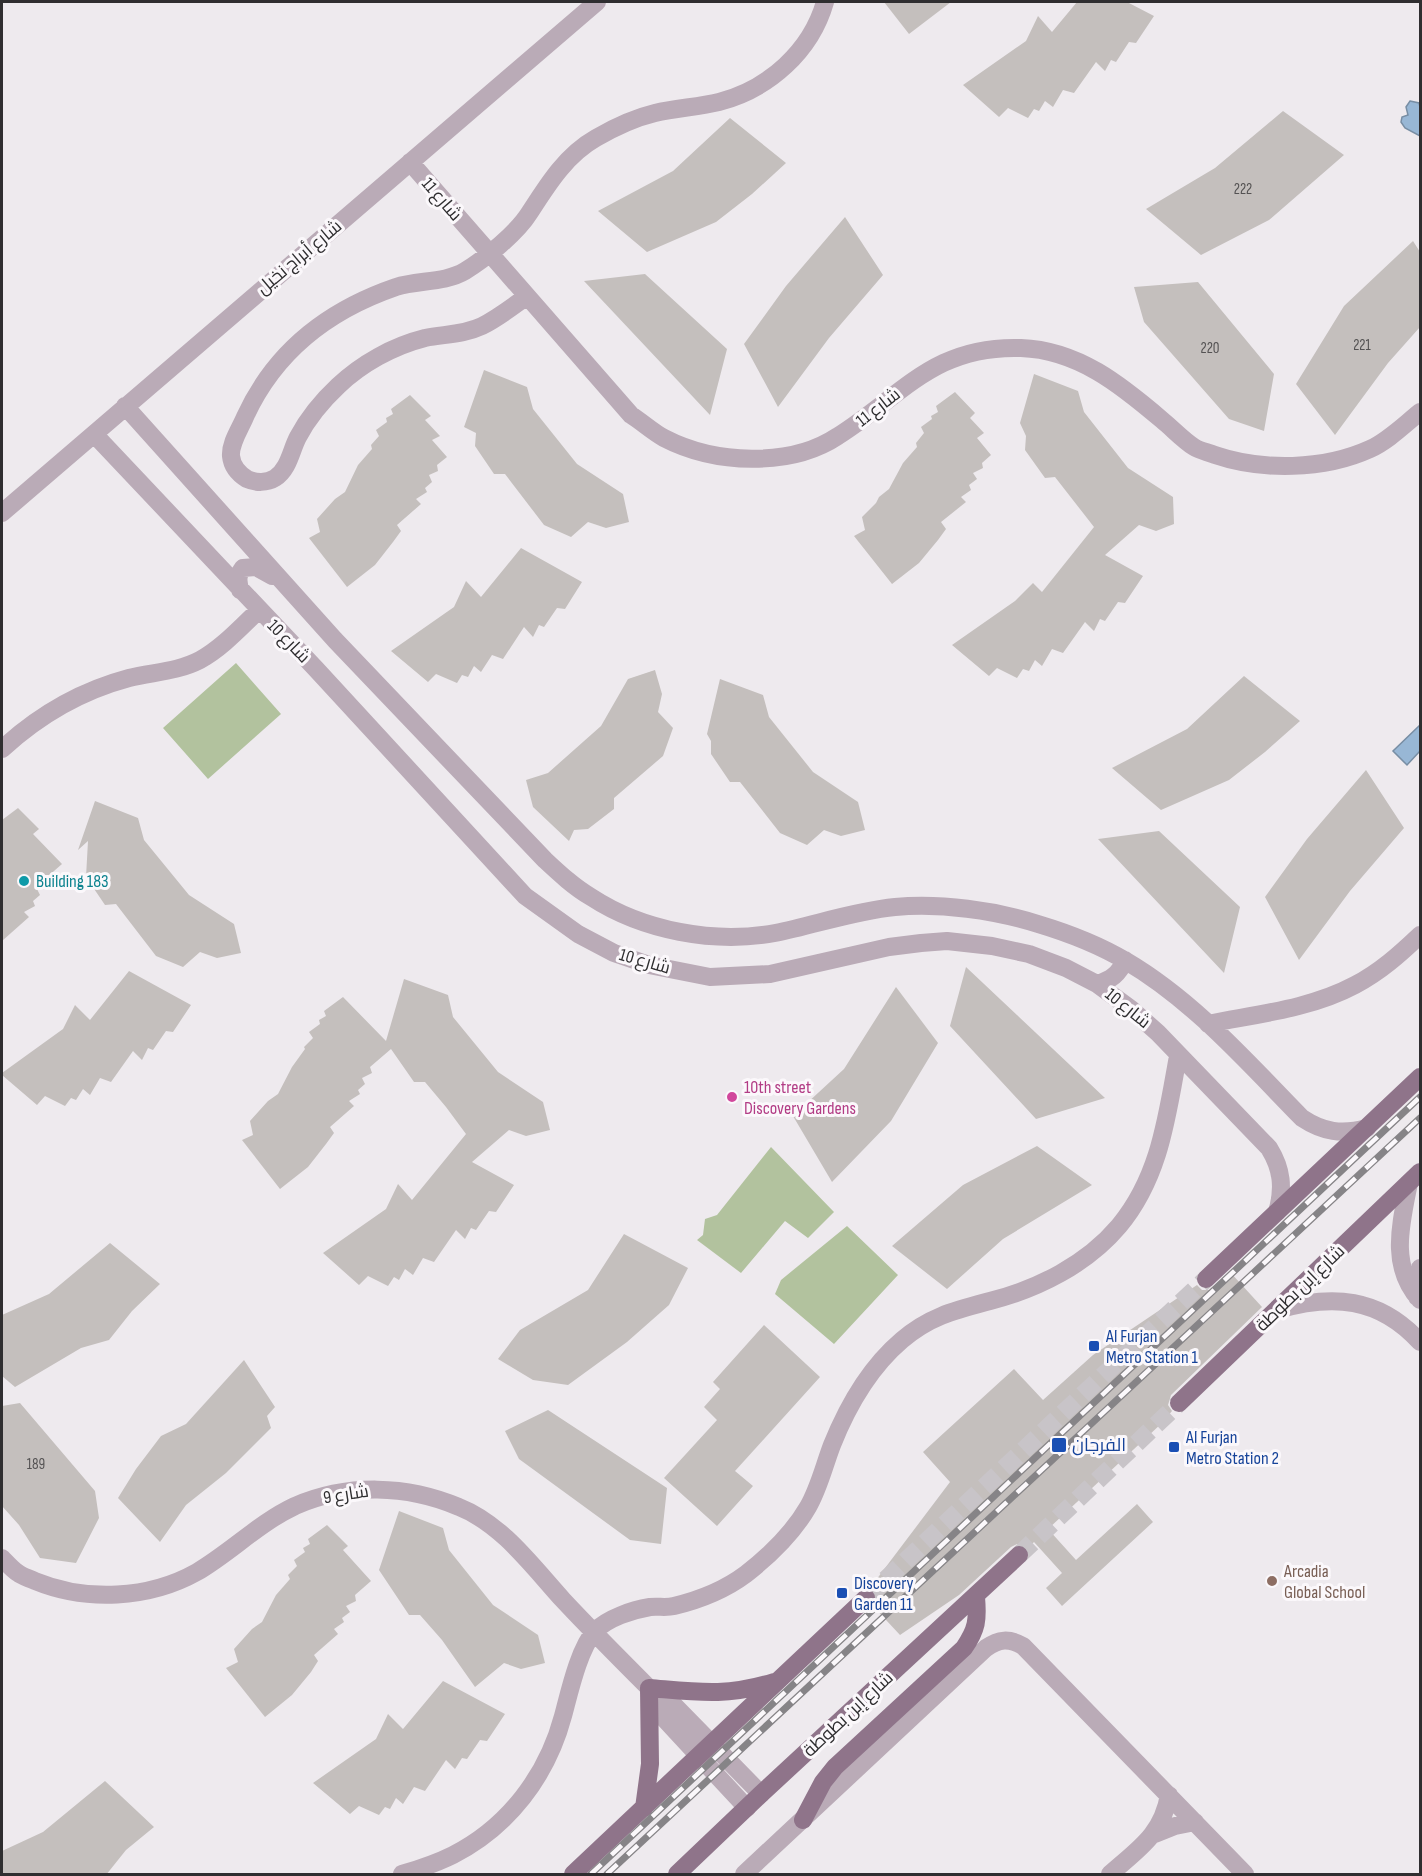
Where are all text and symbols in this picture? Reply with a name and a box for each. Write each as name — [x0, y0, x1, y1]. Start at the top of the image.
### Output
street label: شارع 11 — [416, 173, 466, 226]
house number: 222 — [1234, 180, 1252, 199]
street label: شارع أبراج نخيل — [252, 215, 347, 300]
house number: 221 — [1353, 336, 1372, 355]
house number: 220 — [1200, 339, 1220, 358]
street label: شارع 11 — [852, 384, 905, 432]
street label: شارع 10 — [262, 615, 314, 668]
place label: Building 183 — [36, 871, 109, 892]
marker: Building 183 — [17, 874, 31, 888]
street label: شارع 10 — [617, 944, 673, 980]
street label: شارع 10 — [1100, 984, 1155, 1034]
place label: 10th street Discovery Gardens — [744, 1077, 856, 1119]
marker: 10th street Discovery Gardens — [725, 1090, 739, 1104]
street label: شارع إبن بطوطة — [1252, 1241, 1350, 1337]
place label: Al Furjan Metro Station 1 — [1105, 1326, 1198, 1368]
marker: Al Furjan Metro Station 1 — [1087, 1339, 1101, 1353]
place label: Al Furjan Metro Station 2 — [1185, 1427, 1279, 1469]
place label: الفرجان — [1072, 1435, 1126, 1456]
marker: الفرجان — [1050, 1436, 1068, 1454]
marker: Al Furjan Metro Station 2 — [1167, 1440, 1181, 1454]
house number: 189 — [27, 1455, 45, 1474]
street label: شارع 9 — [322, 1481, 370, 1509]
place label: Arcadia Global School — [1283, 1561, 1365, 1603]
place label: Discovery Garden 11 — [854, 1573, 913, 1615]
marker: Arcadia Global School — [1265, 1574, 1279, 1588]
marker: Discovery Garden 11 — [835, 1586, 849, 1600]
street label: شارع إبن بطوطة — [799, 1667, 898, 1762]

